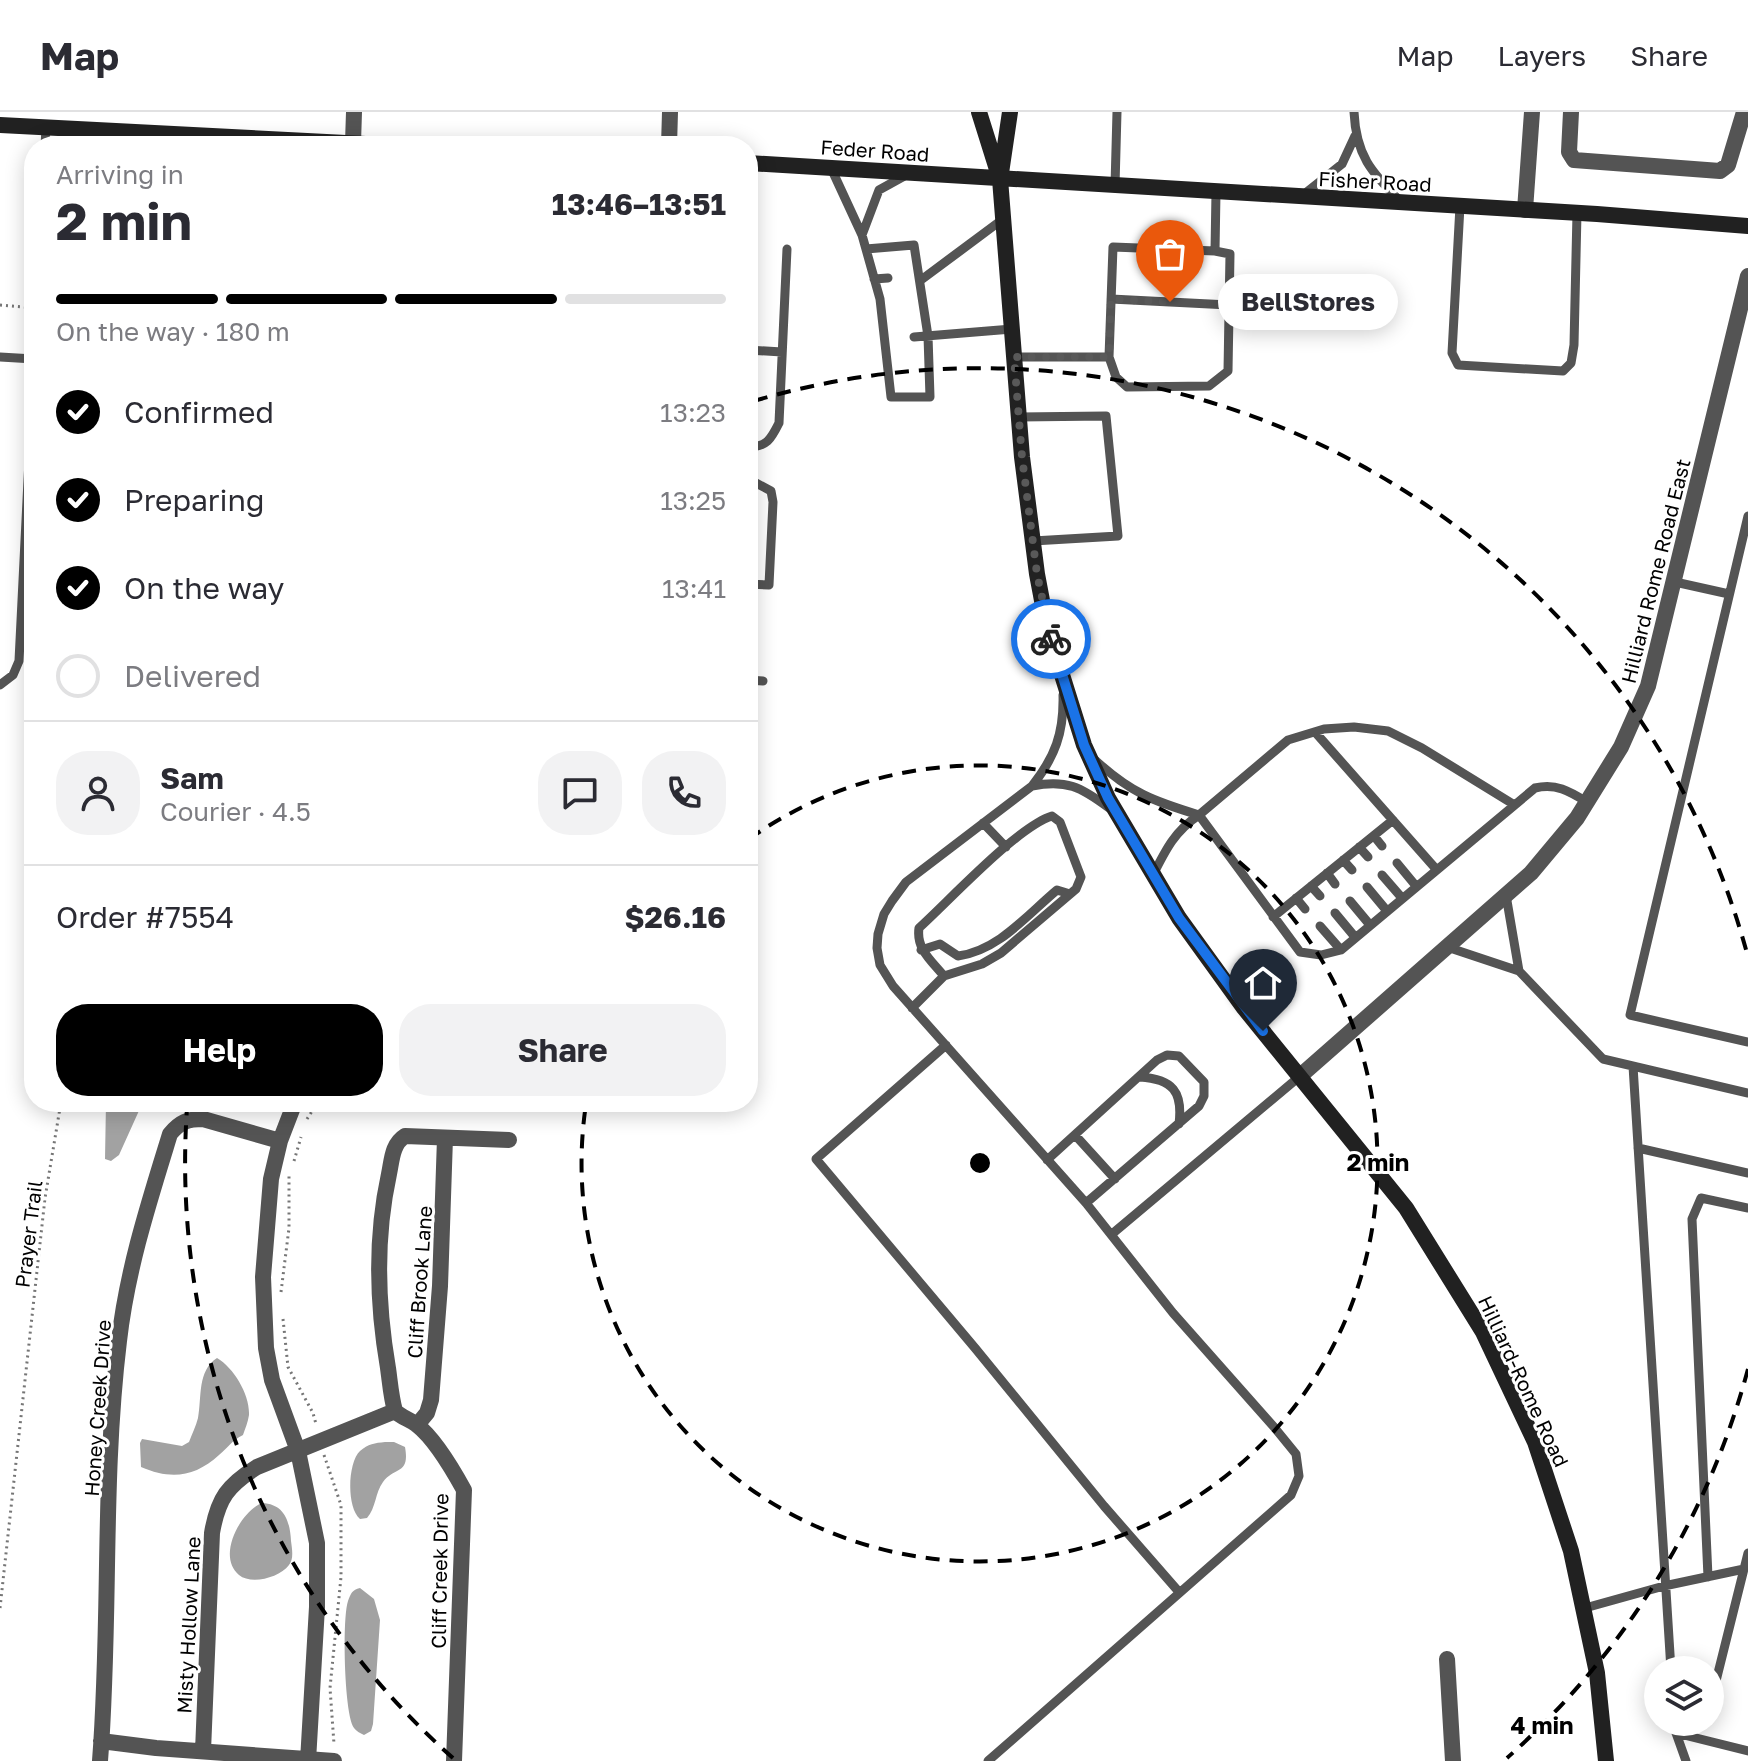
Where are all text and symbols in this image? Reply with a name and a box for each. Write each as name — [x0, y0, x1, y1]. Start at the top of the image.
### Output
text: Map — [40, 33, 119, 78]
text: Map — [1396, 39, 1454, 72]
text: Layers — [1498, 39, 1586, 72]
text: Share — [1630, 39, 1708, 72]
street label: Feder Road — [820, 134, 930, 166]
text: Arriving in — [56, 159, 184, 190]
street label: Fisher Road — [1318, 166, 1432, 196]
text: 13:46–13:51 — [552, 186, 726, 222]
text: 2 min — [56, 189, 192, 251]
pin — [1136, 220, 1204, 302]
icon: bag — [1148, 232, 1192, 276]
callout: BellStores — [1218, 274, 1398, 330]
text: BellStores — [1241, 286, 1375, 317]
text: On the way · 180 m — [56, 316, 290, 347]
icon: check — [56, 390, 100, 434]
text: Confirmed — [124, 394, 274, 430]
text: 13:23 — [660, 397, 726, 428]
street label: Hilliard Rome Road East — [1615, 456, 1695, 686]
icon: check — [56, 478, 100, 522]
text: Preparing — [124, 482, 265, 518]
text: 13:25 — [660, 485, 726, 516]
icon: check — [56, 566, 100, 610]
text: On the way — [124, 570, 284, 606]
text: 13:41 — [662, 573, 726, 604]
courier — [1011, 599, 1091, 679]
icon: bike — [1029, 617, 1073, 661]
text: Delivered — [124, 658, 261, 694]
button: person — [56, 751, 140, 835]
button: chat — [538, 751, 622, 835]
button: phone — [642, 751, 726, 835]
text: Sam — [160, 760, 224, 796]
text: Courier · 4.5 — [160, 796, 311, 827]
text: Order #7554 — [56, 899, 234, 935]
text: $26.16 — [624, 899, 726, 935]
pin — [1229, 949, 1297, 1031]
icon: home — [1241, 961, 1285, 1005]
button: Help — [56, 1004, 383, 1096]
button: Share — [399, 1004, 726, 1096]
text: 2 min — [1347, 1147, 1409, 1176]
centre of rings — [966, 1149, 994, 1177]
street label: Prayer Trail — [10, 1179, 46, 1289]
street label: Cliff Brook Lane — [402, 1205, 436, 1359]
street label: Hilliard-Rome Road — [1474, 1292, 1574, 1470]
street label: Honey Creek Drive — [79, 1319, 115, 1497]
street label: Cliff Creek Drive — [426, 1493, 452, 1649]
street label: Misty Hollow Lane — [171, 1536, 205, 1714]
map controls — [1644, 1656, 1724, 1736]
button: layers — [1644, 1656, 1724, 1736]
text: 4 min — [1510, 1710, 1574, 1739]

